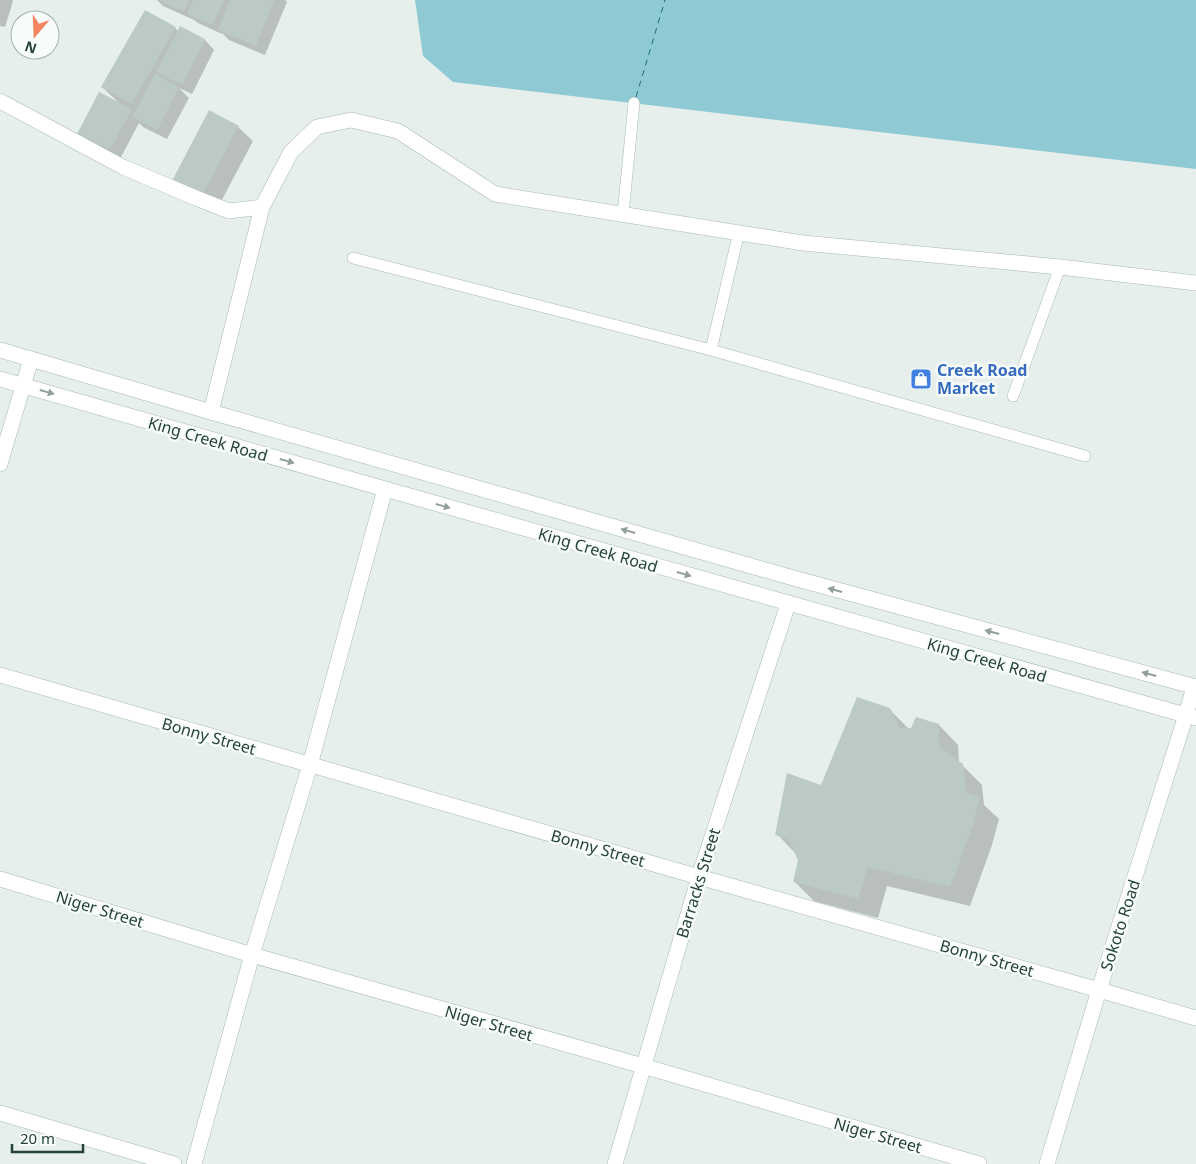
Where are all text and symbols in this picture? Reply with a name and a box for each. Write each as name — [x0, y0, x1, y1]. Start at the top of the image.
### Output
north arrow — [10, 10, 60, 60]
text: N — [22, 37, 39, 59]
place label: Creek Road Market — [937, 359, 1027, 399]
shop icon: Creek Road Market — [909, 367, 933, 391]
one-way arrow — [39, 389, 54, 397]
street label: King Creek Road — [146, 411, 270, 467]
one-way arrow — [280, 458, 295, 466]
one-way arrow — [436, 502, 451, 510]
street label: King Creek Road — [536, 522, 660, 578]
one-way arrow — [621, 527, 636, 535]
one-way arrow — [676, 570, 691, 578]
one-way arrow — [828, 585, 843, 593]
one-way arrow — [985, 628, 1000, 636]
street label: King Creek Road — [925, 632, 1049, 688]
one-way arrow — [1141, 670, 1156, 678]
street label: Bonny Street — [159, 712, 259, 760]
street label: Bonny Street — [548, 824, 648, 872]
street label: Barracks Street — [671, 825, 725, 941]
street label: Sokoto Road — [1095, 877, 1145, 973]
street label: Niger Street — [53, 885, 147, 933]
street label: Bonny Street — [937, 934, 1037, 982]
street label: Niger Street — [442, 1000, 536, 1046]
street label: Niger Street — [831, 1112, 925, 1158]
scale bar — [12, 1122, 84, 1154]
text: 20 m — [20, 1128, 55, 1148]

